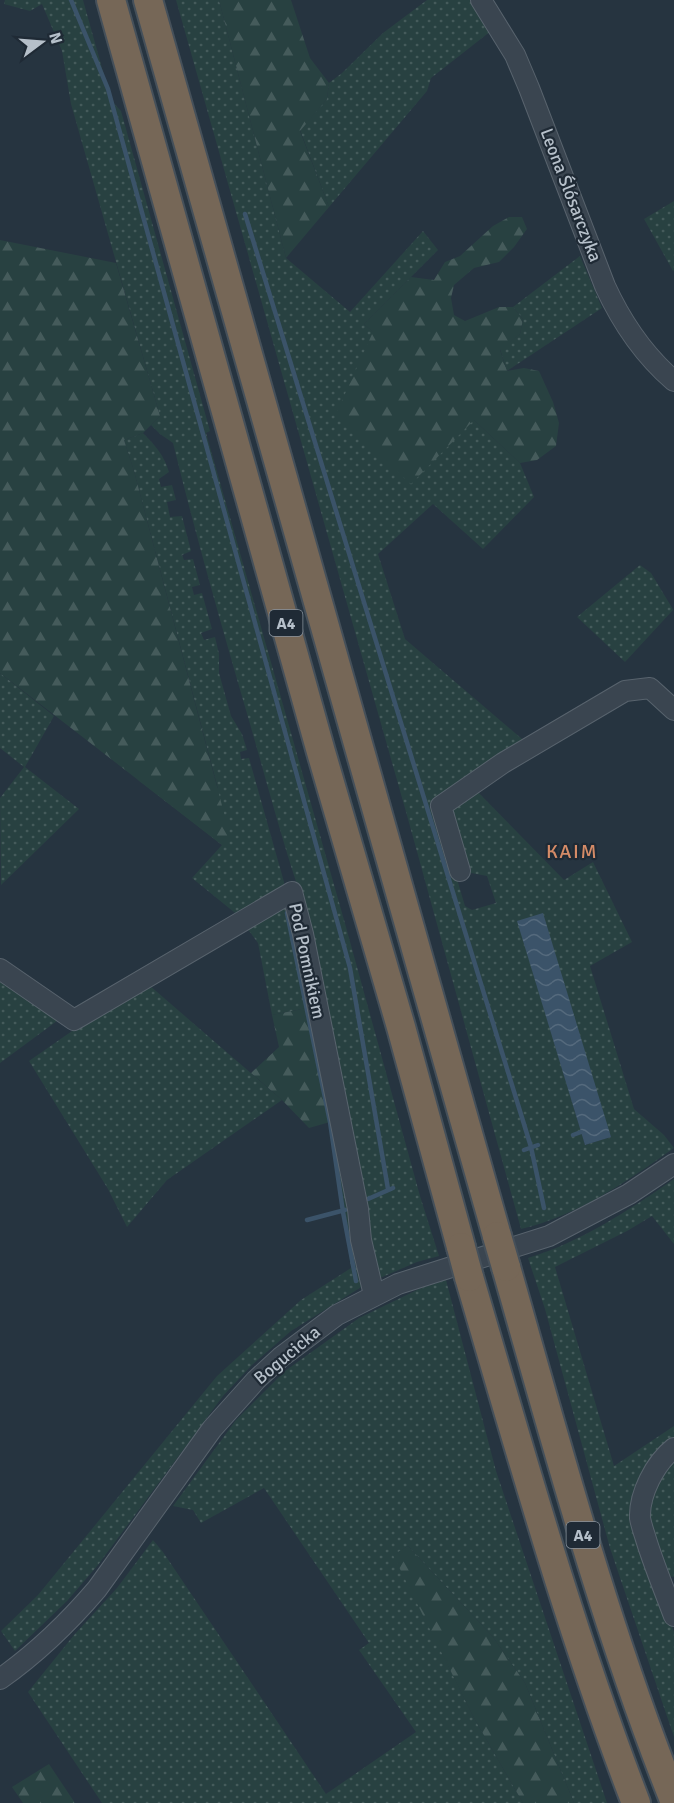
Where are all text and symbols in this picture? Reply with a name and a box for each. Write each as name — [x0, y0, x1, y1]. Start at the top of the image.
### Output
north arrow — [12, 12, 72, 72]
text: N — [44, 30, 67, 46]
street label: Leona Ślósarczyka — [535, 125, 607, 265]
road number: A4 — [270, 610, 302, 636]
district label: KAIM — [546, 839, 598, 864]
street label: Pod Pomnikiem — [284, 901, 330, 1021]
street label: Bogucicka — [249, 1321, 325, 1389]
road number: A4 — [566, 1522, 600, 1548]

